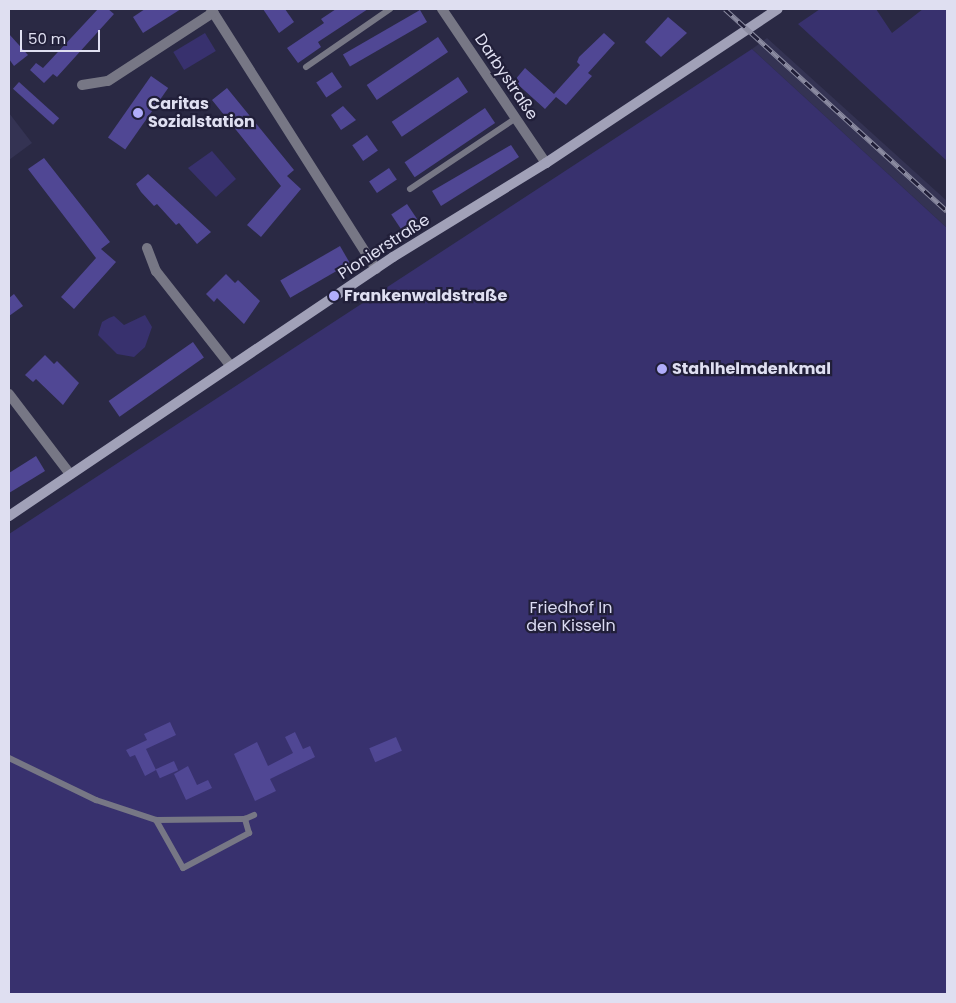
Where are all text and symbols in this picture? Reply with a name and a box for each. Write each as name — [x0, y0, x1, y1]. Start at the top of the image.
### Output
scale bar — [22, 20, 102, 52]
text: 50 m — [28, 28, 66, 49]
street label: Darbystraße — [470, 30, 542, 124]
place label: Caritas Sozialstation — [148, 94, 255, 132]
marker: Caritas Sozialstation — [132, 107, 144, 119]
street label: Pionierstraße — [335, 210, 433, 284]
place label: Frankenwaldstraße — [344, 286, 507, 306]
marker: Frankenwaldstraße — [328, 290, 340, 302]
place label: Stahlhelmdenkmal — [672, 359, 831, 379]
marker: Stahlhelmdenkmal — [656, 363, 668, 375]
park label: Friedhof In den Kisseln — [526, 598, 616, 636]

